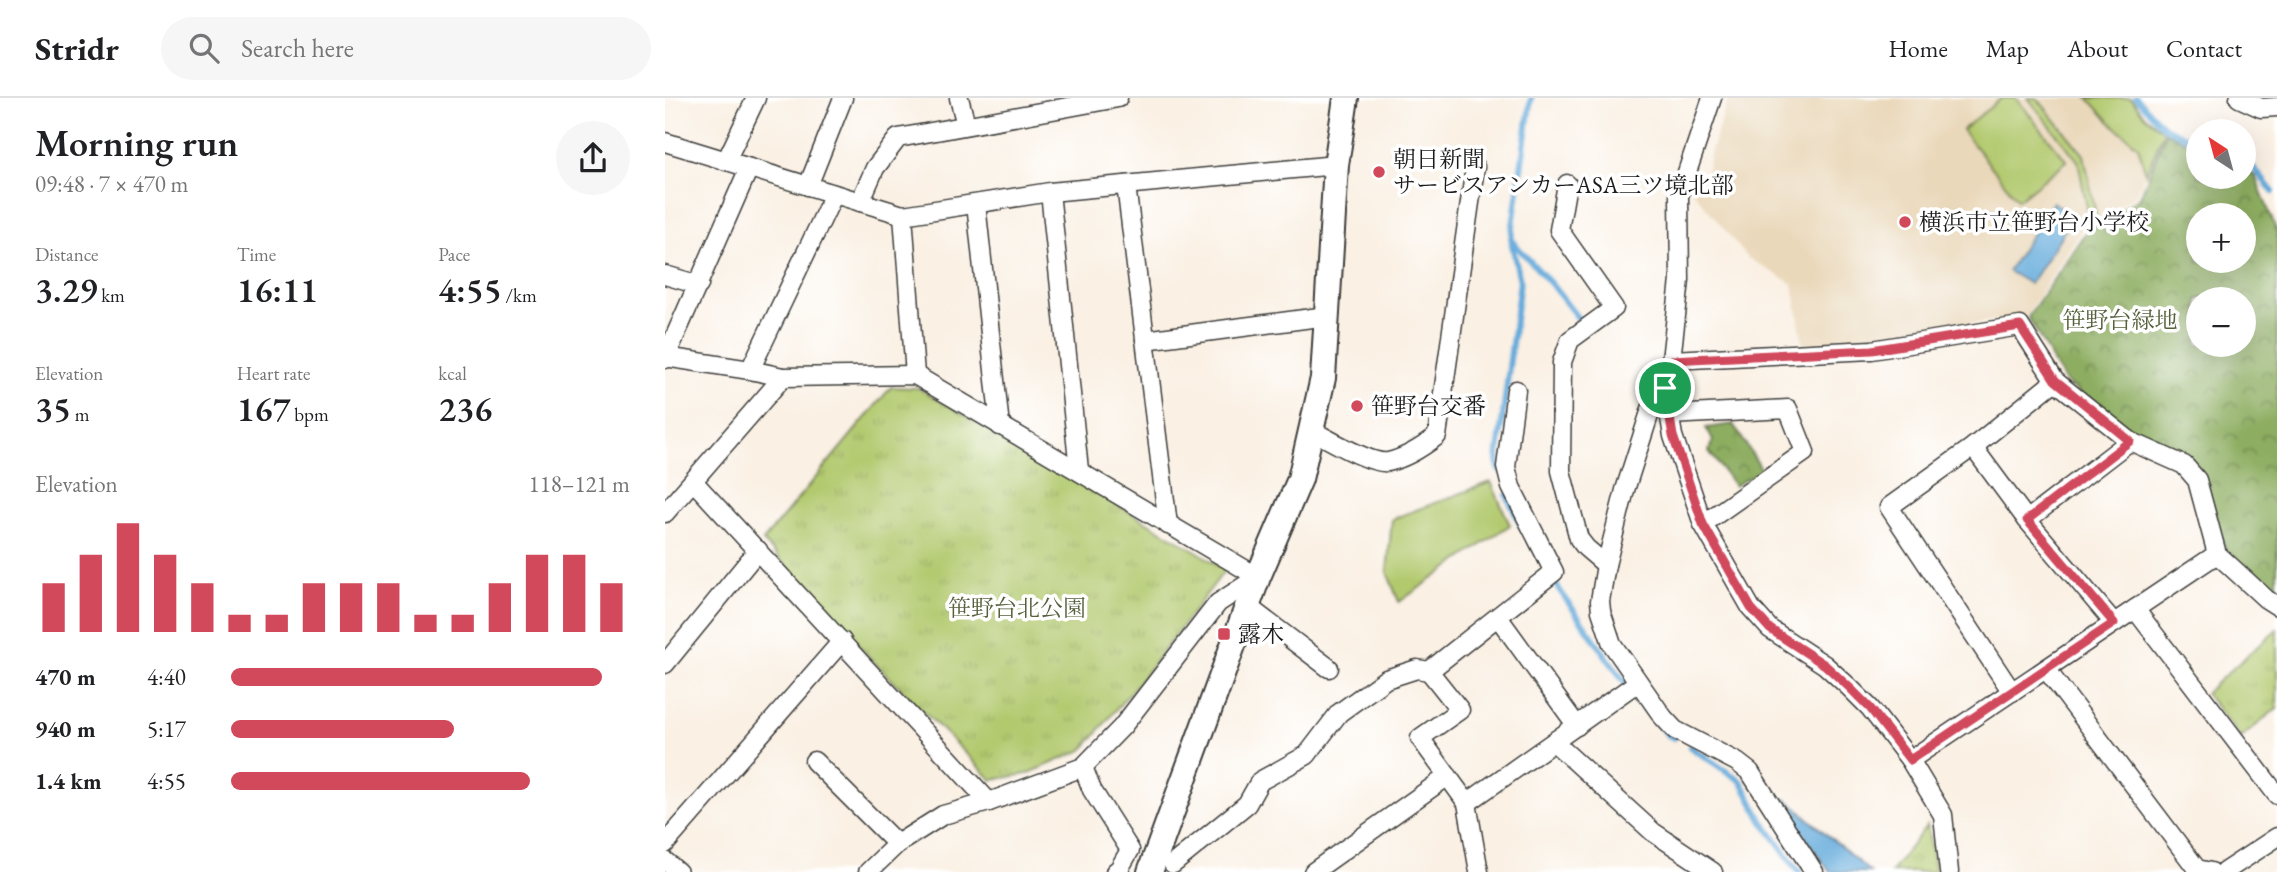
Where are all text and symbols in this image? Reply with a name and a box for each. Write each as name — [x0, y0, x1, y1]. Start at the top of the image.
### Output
search box — [161, 17, 651, 80]
text: Stridr — [35, 27, 119, 70]
icon: search — [185, 29, 223, 67]
text: Search here — [241, 31, 354, 65]
text: Home — [1888, 33, 1948, 64]
text: Map — [1986, 33, 2029, 64]
text: About — [2067, 33, 2128, 64]
text: Contact — [2166, 33, 2242, 64]
text: Morning run — [35, 118, 238, 167]
north arrow — [2186, 119, 2256, 189]
map controls — [2186, 119, 2256, 357]
button: share — [556, 121, 630, 195]
place label: 朝日新聞 サービスアンカーASA三ツ境北部 — [1393, 144, 1734, 200]
marker: 朝日新聞 サービスアンカーASA三ツ境北部 — [1371, 164, 1387, 180]
text: 09:48 · 7 × 470 m — [35, 169, 188, 199]
button: + — [2186, 203, 2256, 273]
place label: 横浜市立笹野台小学校 — [1919, 207, 2149, 237]
marker: 横浜市立笹野台小学校 — [1897, 214, 1913, 230]
text: Distance — [35, 242, 98, 267]
text: Time — [237, 242, 276, 267]
text: Pace — [438, 242, 470, 267]
text: 3.29 — [35, 267, 97, 312]
text: 16:11 — [237, 267, 318, 312]
text: 4:55 — [438, 267, 502, 312]
text: km — [97, 283, 125, 308]
text: /km — [502, 283, 537, 308]
button: − — [2186, 287, 2256, 357]
park label: 笹野台緑地 — [2063, 305, 2178, 335]
pin — [1635, 358, 1695, 418]
text: Elevation — [35, 361, 103, 386]
text: Heart rate — [237, 361, 310, 386]
text: kcal — [438, 361, 467, 386]
icon: arrive — [1646, 369, 1684, 407]
text: 35 — [35, 386, 71, 431]
text: 167 — [237, 386, 291, 431]
text: 236 — [438, 386, 492, 431]
place label: 笹野台交番 — [1371, 391, 1486, 421]
marker: 笹野台交番 — [1349, 398, 1365, 414]
text: m — [71, 402, 90, 427]
text: bpm — [291, 402, 329, 427]
text: Elevation — [35, 469, 118, 499]
text: 118–121 m — [529, 469, 630, 499]
park label: 笹野台北公園 — [948, 593, 1086, 623]
place label: 露木 — [1238, 619, 1284, 649]
marker: 露木 — [1216, 626, 1232, 642]
text: 470 m — [35, 662, 96, 692]
text: 4:40 — [147, 662, 186, 692]
text: 940 m — [35, 714, 96, 744]
text: 5:17 — [147, 714, 186, 744]
text: 1.4 km — [35, 766, 102, 796]
text: 4:55 — [147, 766, 186, 796]

